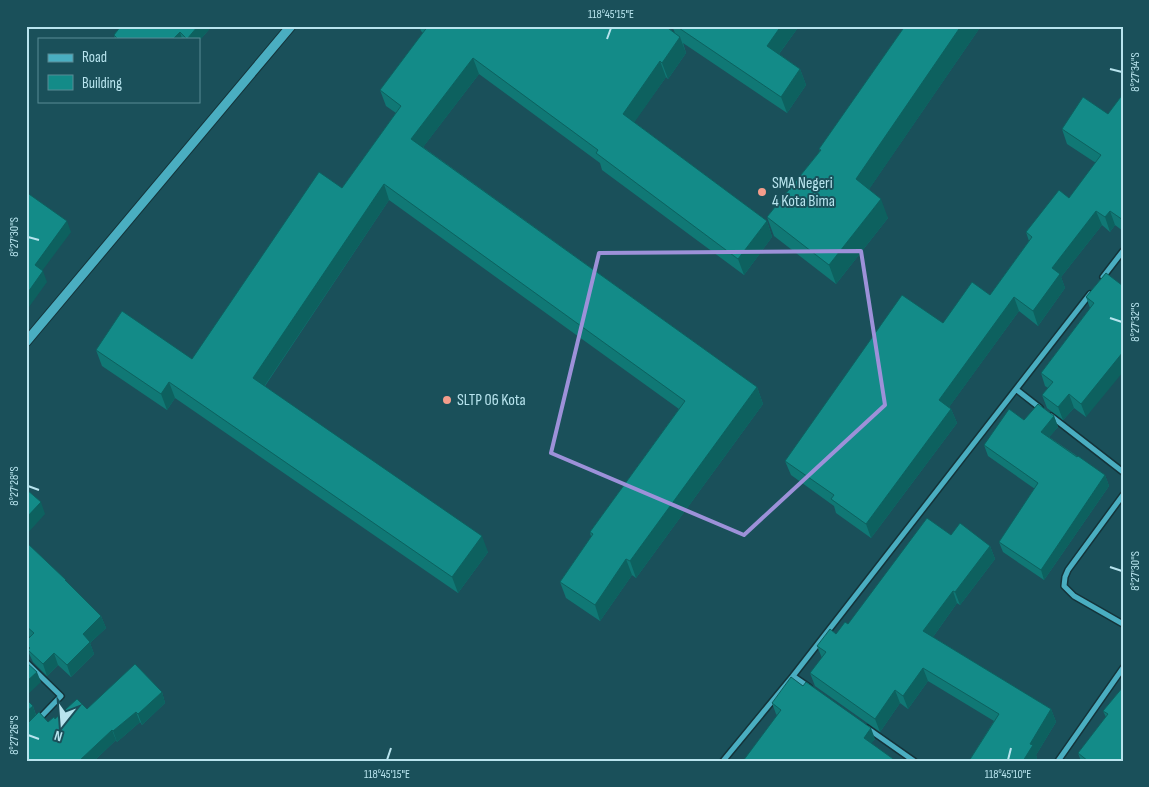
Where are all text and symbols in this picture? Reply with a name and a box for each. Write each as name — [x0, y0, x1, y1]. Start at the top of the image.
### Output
text: 118°45'15"E — [588, 7, 634, 22]
legend — [38, 38, 200, 102]
text: Road — [82, 48, 107, 67]
text: 8°27'34"S — [1128, 52, 1143, 92]
text: Building — [82, 74, 122, 93]
place label: SMA Negeri 4 Kota Bima — [772, 174, 835, 211]
marker: SMA Negeri 4 Kota Bima — [756, 186, 768, 198]
text: 8°27'30"S — [7, 217, 22, 257]
text: 8°27'32"S — [1128, 302, 1143, 342]
place label: SLTP 06 Kota — [457, 391, 526, 410]
marker: SLTP 06 Kota — [441, 394, 453, 406]
text: 8°27'28"S — [7, 466, 22, 506]
text: 8°27'30"S — [1128, 551, 1143, 591]
north arrow — [38, 700, 88, 750]
text: 8°27'26"S — [7, 715, 22, 755]
text: N — [52, 727, 64, 745]
text: 118°45'15"E — [364, 767, 410, 782]
text: 118°45'10"E — [985, 767, 1031, 782]

